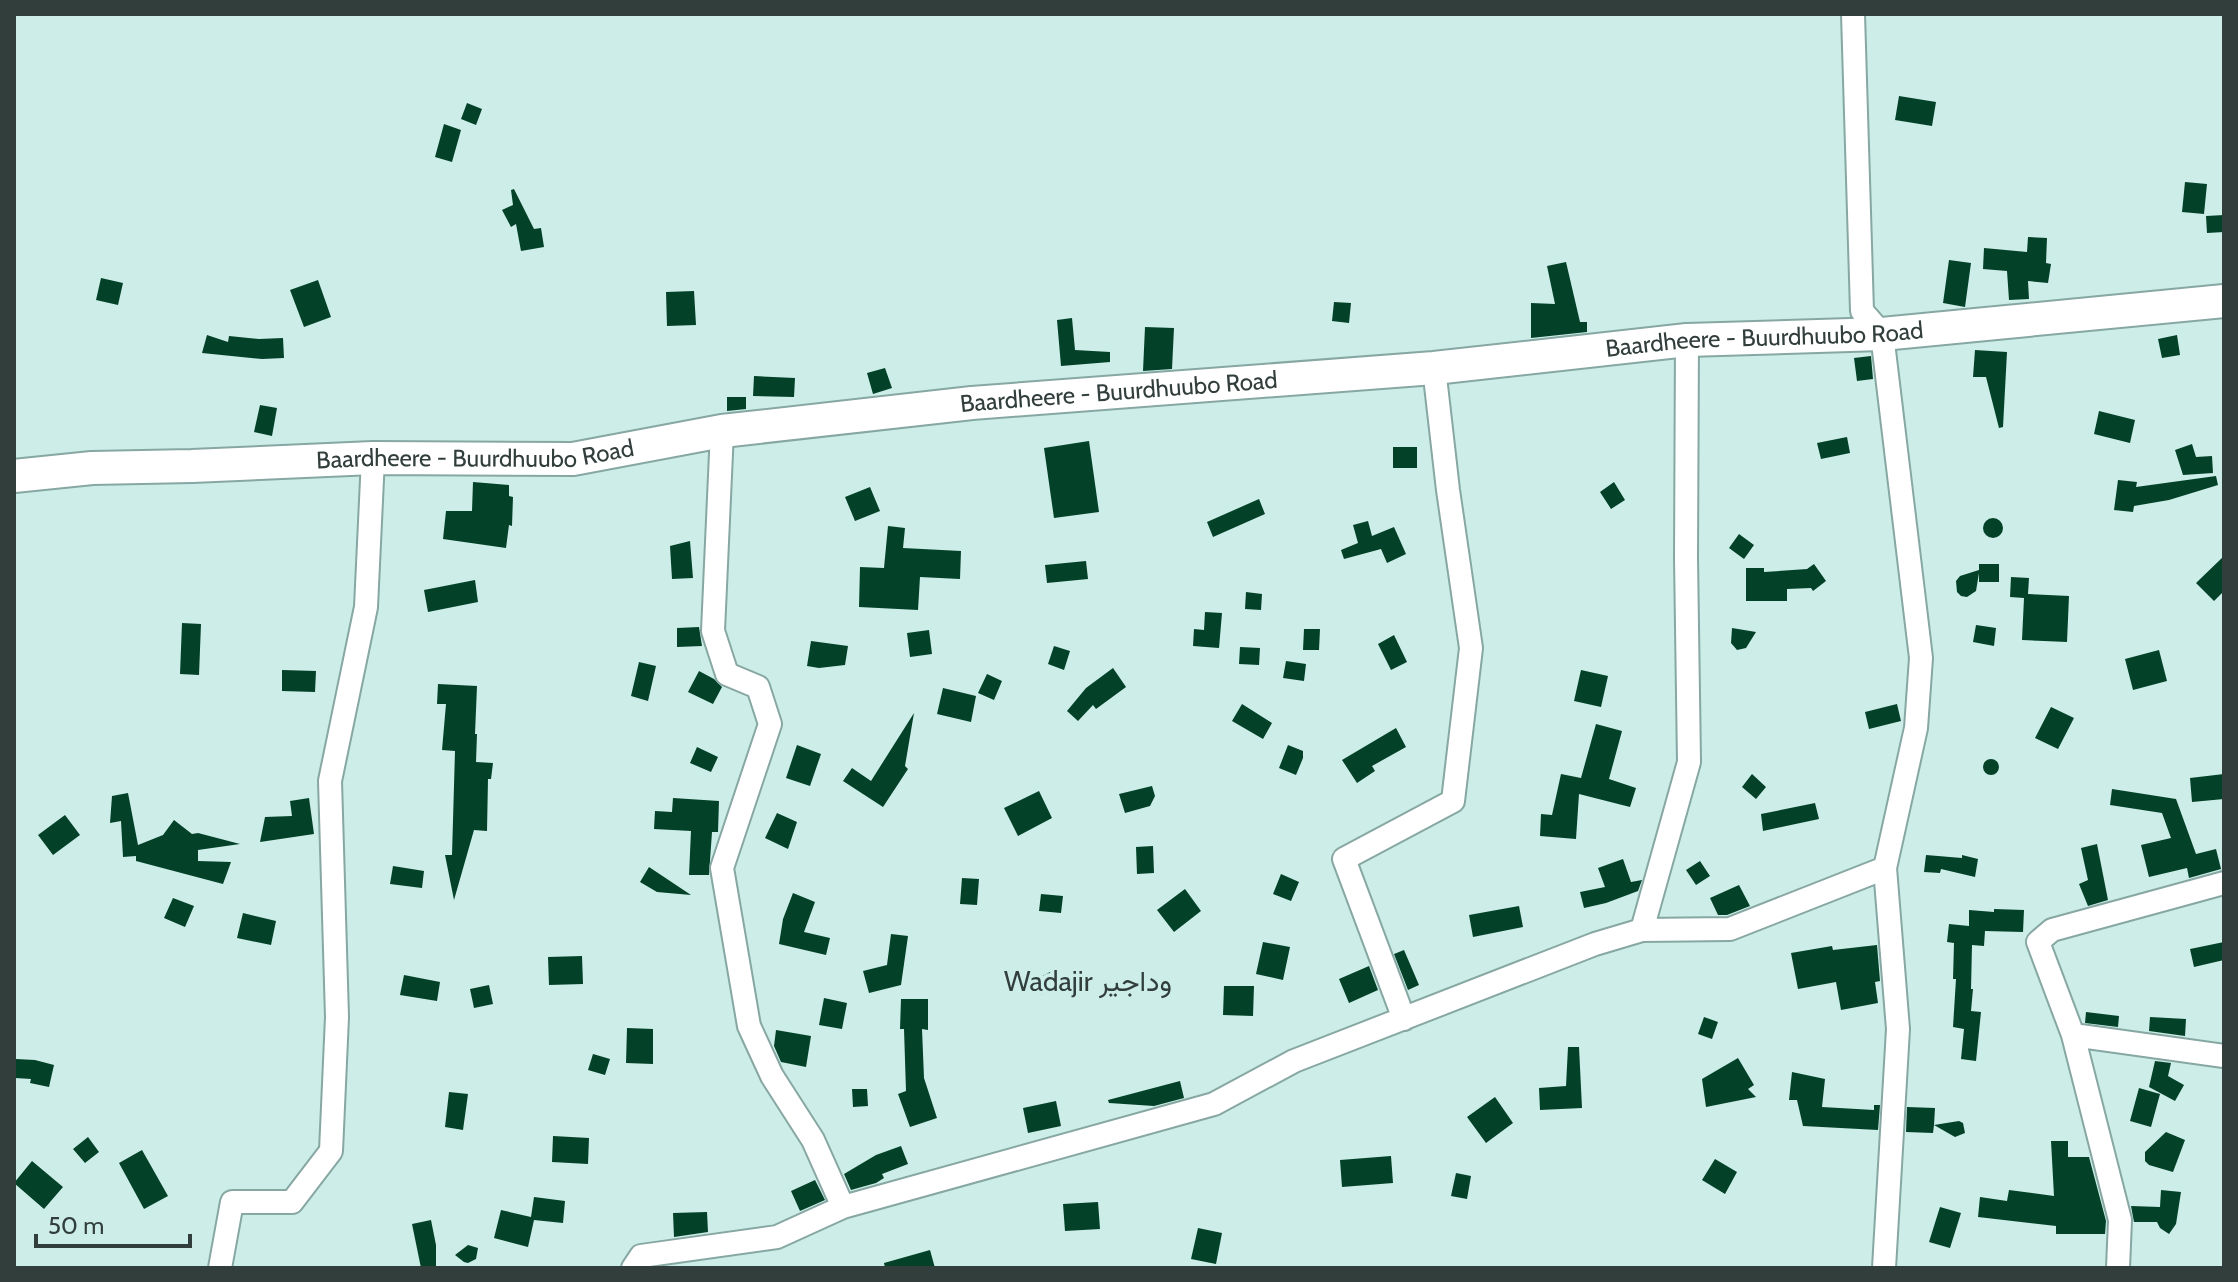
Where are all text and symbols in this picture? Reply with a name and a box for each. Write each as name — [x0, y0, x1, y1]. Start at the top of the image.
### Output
street label: Baardheere - Buurdhuubo Road — [1604, 315, 1925, 363]
street label: Baardheere - Buurdhuubo Road — [958, 365, 1279, 418]
street label: Baardheere - Buurdhuubo Road — [316, 433, 636, 474]
district label: Wadajir وداجير — [1004, 964, 1172, 999]
scale bar — [36, 1198, 190, 1248]
text: 50 m — [48, 1211, 104, 1240]

